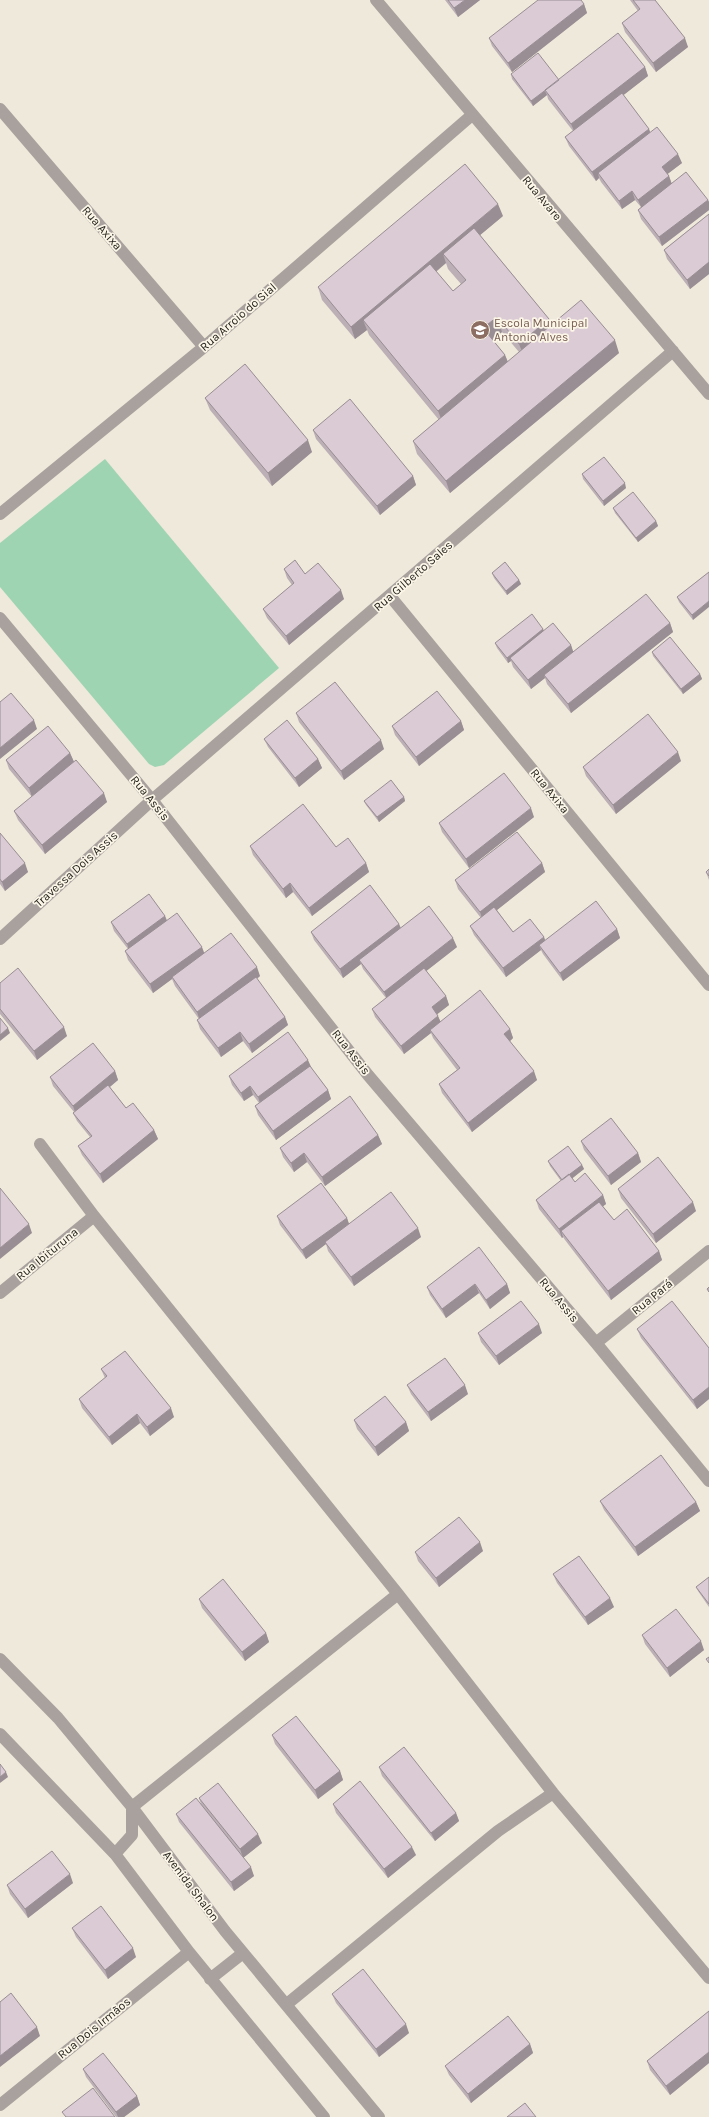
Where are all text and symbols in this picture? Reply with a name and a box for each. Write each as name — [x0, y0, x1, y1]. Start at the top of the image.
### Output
street label: Rua Avare — [519, 173, 565, 223]
street label: Rua Axixa — [79, 203, 125, 253]
street label: Rua Arroio do Sial — [197, 280, 279, 354]
place label: Escola Municipal Antonio Alves — [494, 316, 588, 344]
school or university icon: Escola Municipal Antonio Alves — [469, 319, 491, 341]
street label: Rua Gilberto Sales — [371, 538, 455, 614]
street label: Rua Axixa — [528, 766, 572, 816]
street label: Rua Assis — [128, 773, 172, 823]
street label: Travessa Dois Assis — [32, 828, 120, 910]
street label: Rua Assis — [329, 1027, 373, 1077]
street label: Rua Ibituruna — [13, 1225, 81, 1283]
street label: Rua Assis — [536, 1275, 582, 1325]
street label: Rua Pará — [629, 1276, 675, 1318]
street label: Avenida Shalon — [160, 1848, 222, 1924]
street label: Rua Dois Irmãos — [55, 1994, 133, 2062]

